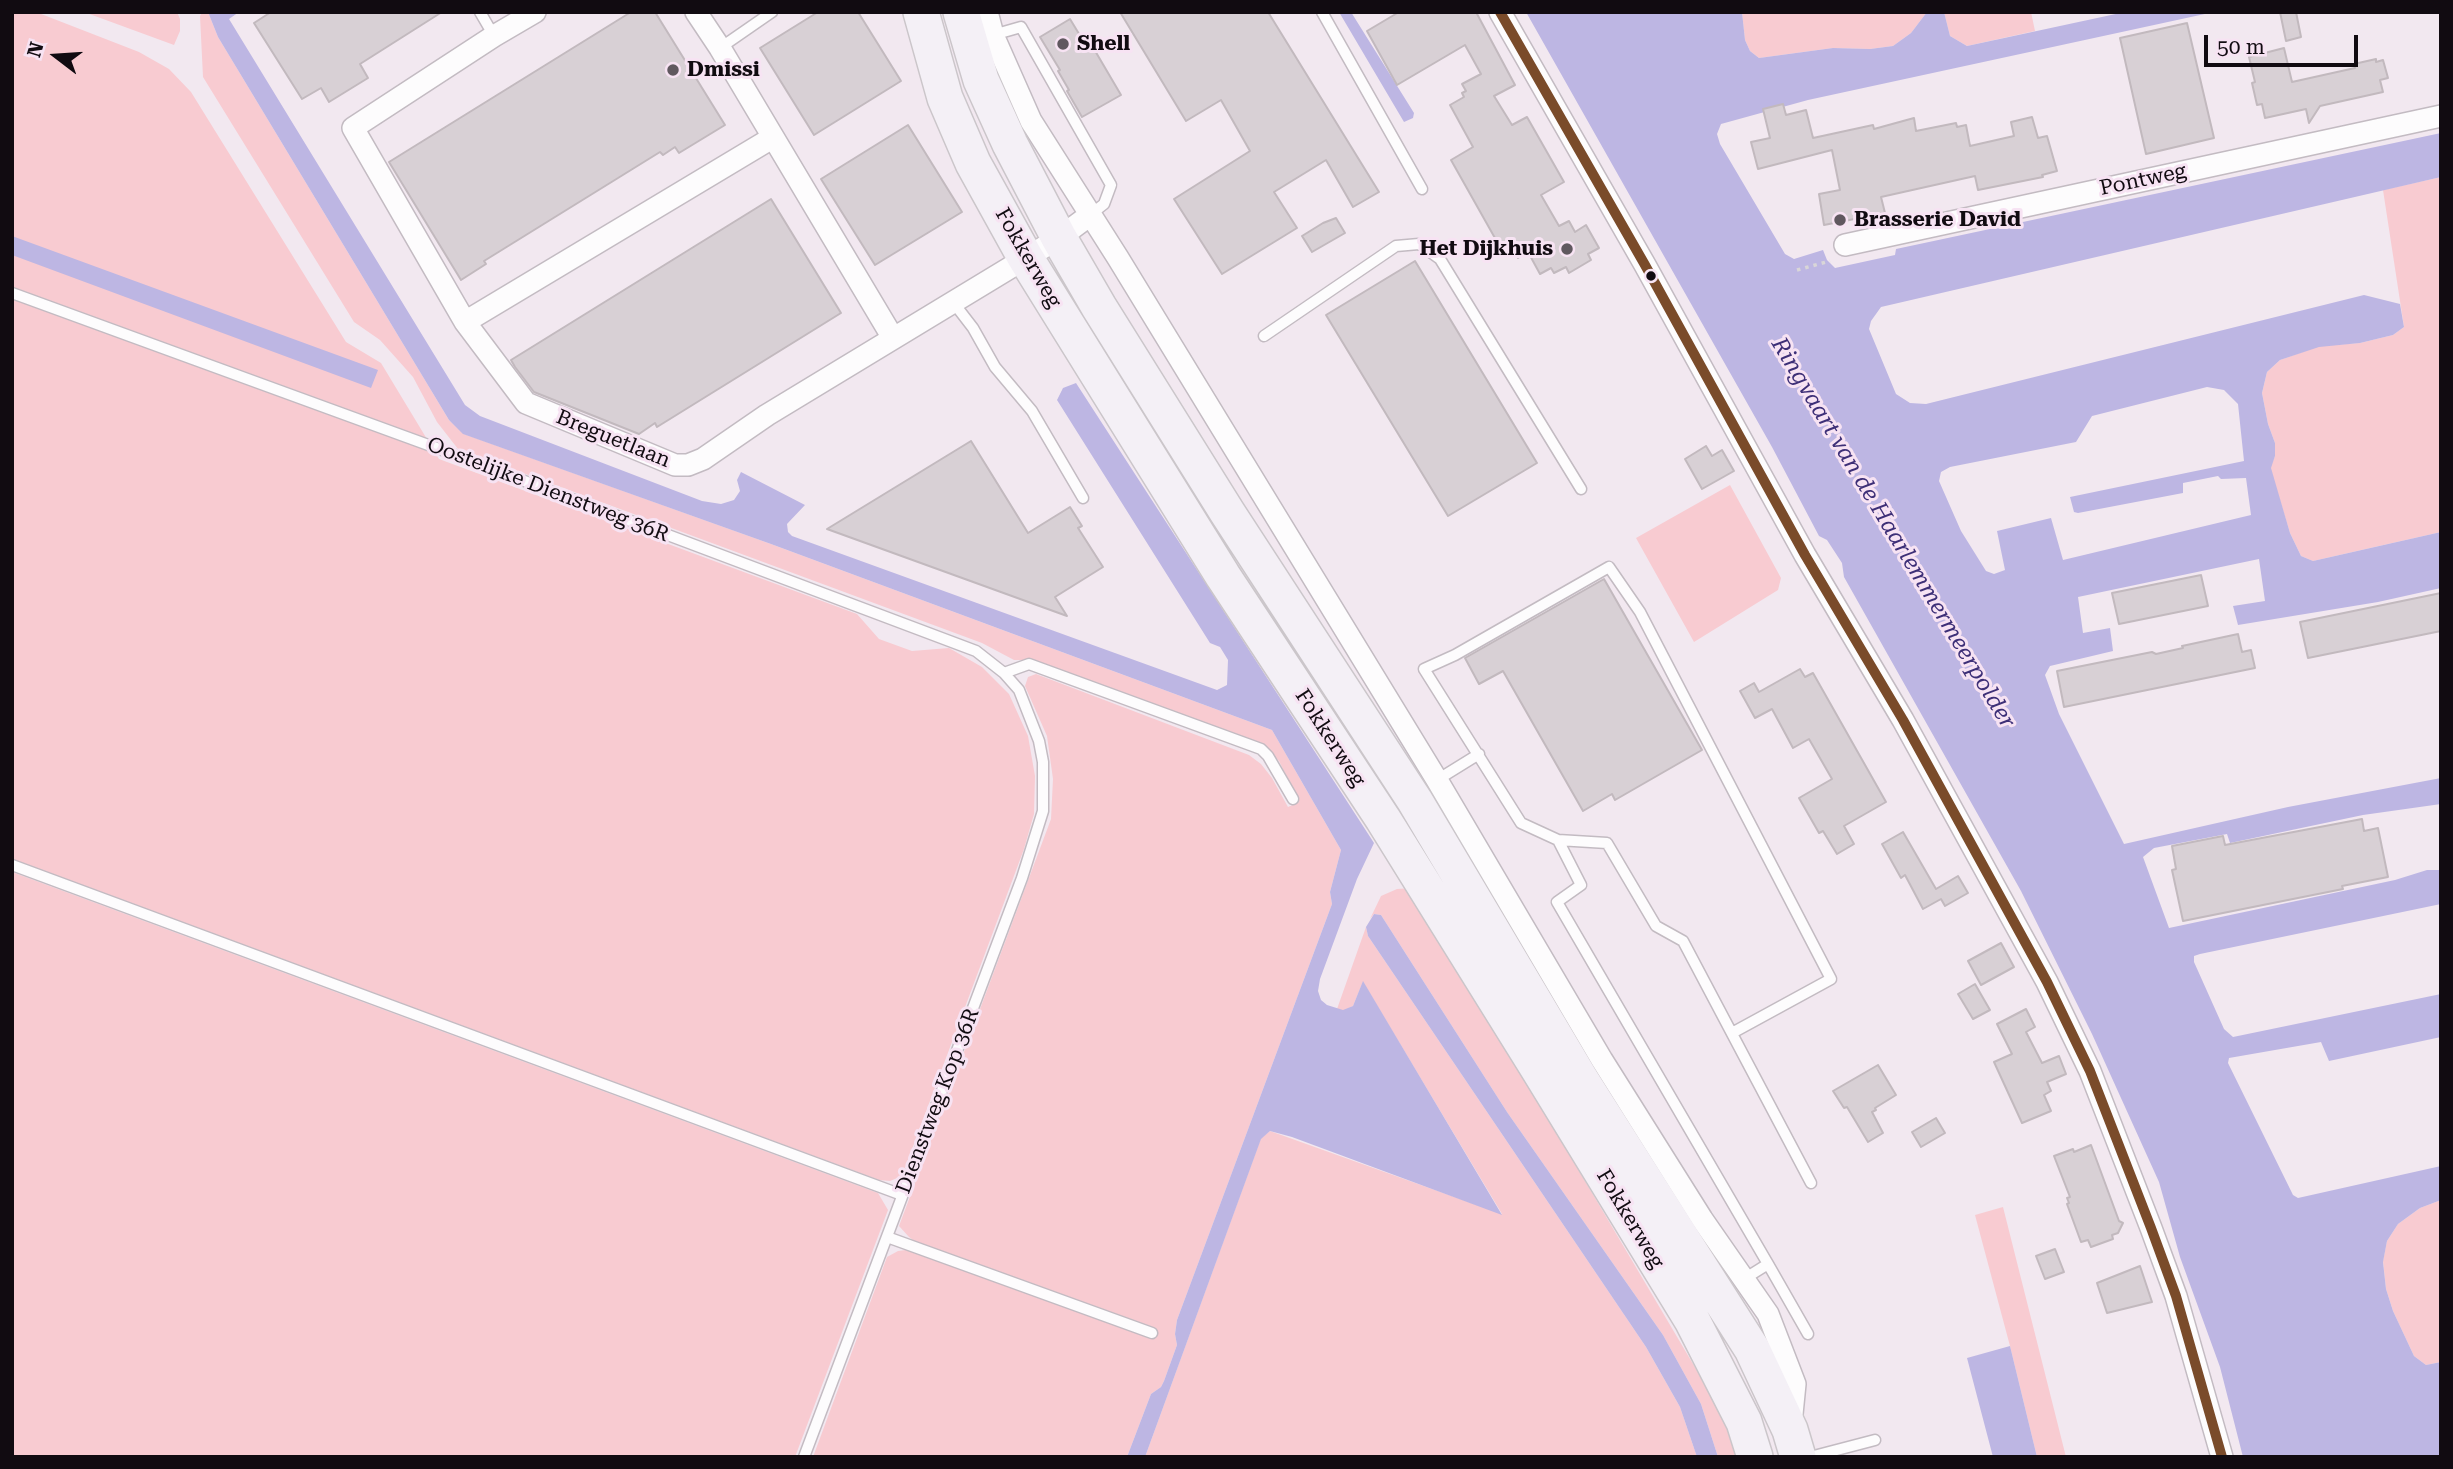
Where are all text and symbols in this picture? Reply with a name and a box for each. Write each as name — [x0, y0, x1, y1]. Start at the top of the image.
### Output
north arrow — [21, 21, 91, 91]
scale bar — [2208, 21, 2362, 65]
place label: Shell — [1077, 31, 1130, 57]
text: 50 m — [2217, 35, 2265, 59]
marker: Shell — [1055, 36, 1071, 52]
text: N — [22, 39, 49, 60]
place label: Dmissi — [687, 57, 760, 83]
marker: Dmissi — [665, 62, 681, 78]
street label: Pontweg — [2097, 159, 2189, 201]
street label: Fokkerweg — [989, 204, 1067, 312]
place label: Brasserie David — [1854, 207, 2021, 233]
marker: Brasserie David — [1832, 212, 1848, 228]
place label: Het Dijkhuis — [1419, 236, 1553, 262]
marker: Het Dijkhuis — [1559, 241, 1575, 257]
unlabelled marker — [1644, 269, 1658, 283]
water label: Ringvaart van de Haarlemmermeerpolder — [1765, 333, 2021, 733]
street label: Breguetlaan — [552, 405, 674, 473]
street label: Oostelijke Dienstweg 36R — [423, 432, 673, 548]
street label: Fokkerweg — [1289, 685, 1371, 791]
street label: Dienstweg Kop 36R — [891, 1005, 985, 1197]
street label: Fokkerweg — [1591, 1165, 1669, 1273]

